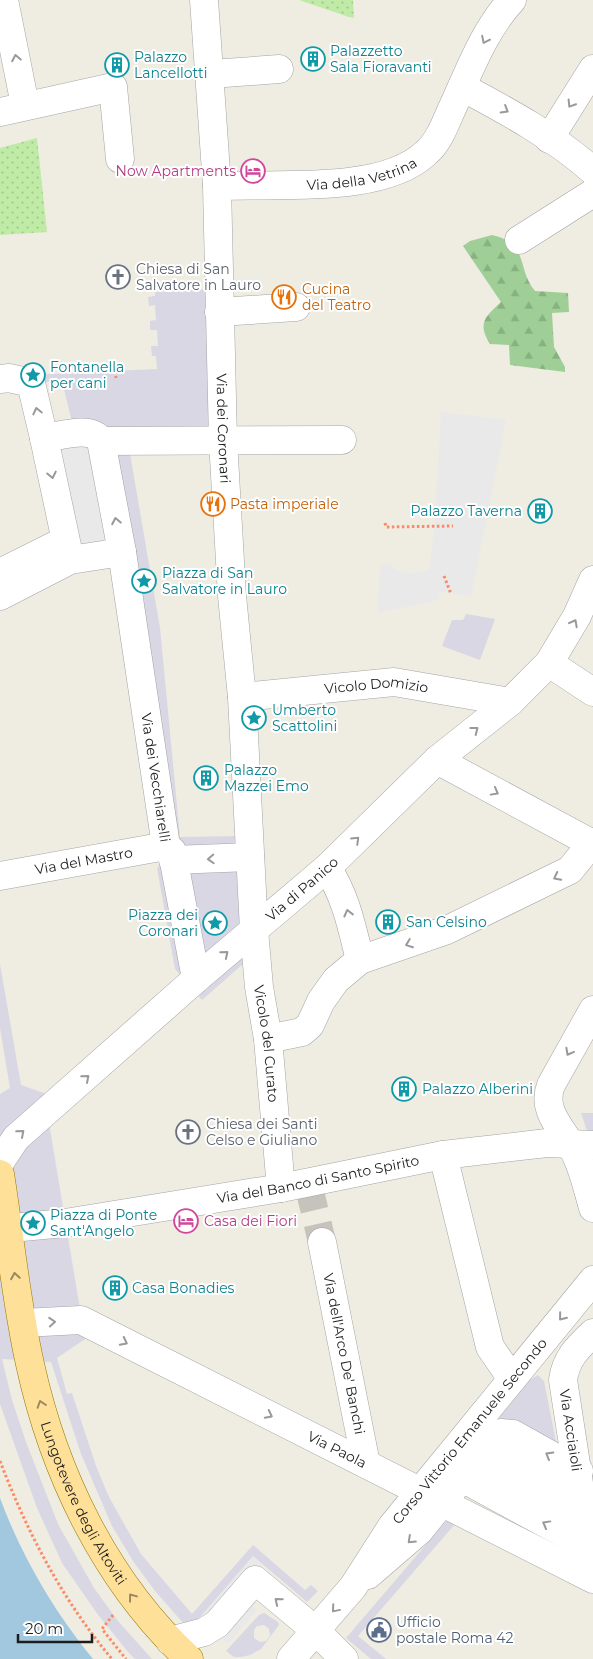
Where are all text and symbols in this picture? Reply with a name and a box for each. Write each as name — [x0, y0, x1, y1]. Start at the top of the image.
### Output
one-way arrow — [480, 35, 491, 44]
place label: Palazzetto Sala Fioravanti — [330, 42, 432, 76]
building icon: Palazzetto Sala Fioravanti — [300, 46, 326, 72]
place label: Palazzo Lancellotti — [134, 48, 207, 82]
building icon: Palazzo Lancellotti — [104, 52, 130, 78]
one-way arrow — [11, 53, 21, 62]
one-way arrow — [568, 98, 578, 107]
one-way arrow — [500, 104, 509, 114]
street label: Via della Vetrina — [306, 153, 420, 194]
hotel icon: Now Apartments — [240, 158, 266, 184]
place label: Now Apartments — [116, 162, 236, 180]
place label: Chiesa di San Salvatore in Lauro — [136, 260, 261, 294]
church icon: Chiesa di San Salvatore in Lauro — [105, 264, 131, 290]
place label: Cucina del Teatro — [302, 280, 371, 314]
restaurant icon: Cucina del Teatro — [271, 284, 297, 310]
place label: Fontanella per cani — [50, 358, 124, 392]
place icon: Fontanella per cani — [20, 362, 46, 388]
street label: Via dei Coronari — [212, 373, 234, 484]
one-way arrow — [33, 406, 43, 415]
one-way arrow — [46, 470, 56, 479]
restaurant icon: Pasta imperiale — [200, 491, 226, 517]
place label: Pasta imperiale — [230, 495, 339, 513]
building icon: Palazzo Taverna — [527, 498, 553, 524]
place label: Palazzo Taverna — [410, 502, 522, 520]
one-way arrow — [111, 517, 122, 526]
place label: Piazza di San Salvatore in Lauro — [162, 564, 287, 598]
place icon: Piazza di San Salvatore in Lauro — [131, 568, 157, 594]
one-way arrow — [567, 619, 577, 628]
street label: Vicolo Domizio — [323, 673, 430, 698]
place label: Umberto Scattolini — [272, 701, 337, 735]
place icon: Umberto Scattolini — [241, 705, 267, 731]
street label: Via dei Vecchiarelli — [137, 712, 174, 843]
one-way arrow — [469, 727, 478, 735]
place label: Palazzo Mazzei Emo — [224, 761, 309, 795]
building icon: Palazzo Mazzei Emo — [193, 765, 219, 791]
one-way arrow — [490, 785, 499, 795]
one-way arrow — [350, 837, 359, 846]
street label: Via del Mastro — [33, 843, 134, 879]
one-way arrow — [207, 853, 215, 864]
street label: Via di Panico — [262, 853, 342, 925]
one-way arrow — [553, 871, 562, 881]
place label: Piazza dei Coronari — [128, 906, 198, 940]
one-way arrow — [343, 909, 354, 918]
building icon: San Celsino — [375, 909, 401, 935]
place icon: Piazza dei Coronari — [202, 910, 228, 936]
place label: San Celsino — [406, 913, 487, 931]
one-way arrow — [405, 938, 414, 948]
one-way arrow — [219, 952, 228, 960]
street label: Vicolo del Curato — [250, 984, 283, 1103]
one-way arrow — [566, 1047, 576, 1056]
one-way arrow — [80, 1074, 89, 1083]
building icon: Palazzo Alberini — [391, 1076, 417, 1102]
place label: Palazzo Alberini — [422, 1080, 533, 1098]
place label: Chiesa dei Santi Celso e Giuliano — [206, 1115, 318, 1149]
church icon: Chiesa dei Santi Celso e Giuliano — [175, 1119, 201, 1145]
one-way arrow — [16, 1130, 25, 1139]
street label: Via del Banco di Santo Spirito — [215, 1151, 421, 1207]
place label: Piazza di Ponte Sant'Angelo — [50, 1206, 157, 1240]
hotel icon: Casa dei Fiori — [173, 1208, 199, 1234]
place icon: Piazza di Ponte Sant'Angelo — [20, 1210, 46, 1236]
place label: Casa dei Fiori — [204, 1212, 297, 1230]
one-way arrow — [11, 1271, 21, 1280]
street label: Via dell'Arco De' Banchi — [319, 1272, 369, 1436]
building icon: Casa Bonadies — [102, 1275, 128, 1301]
place label: Casa Bonadies — [132, 1279, 235, 1297]
one-way arrow — [559, 1312, 568, 1321]
one-way arrow — [48, 1316, 56, 1327]
street label: Corso Vittorio Emanuele Secondo — [388, 1334, 551, 1528]
one-way arrow — [119, 1336, 128, 1346]
street label: Via Acciaioli — [556, 1388, 586, 1473]
one-way arrow — [36, 1400, 46, 1409]
one-way arrow — [264, 1409, 273, 1419]
street label: Lungotevere degli Altoviti — [37, 1419, 131, 1588]
street label: Via Paola — [304, 1427, 370, 1472]
one-way arrow — [545, 1451, 554, 1461]
one-way arrow — [543, 1520, 552, 1530]
one-way arrow — [407, 1534, 416, 1543]
one-way arrow — [130, 1594, 138, 1603]
one-way arrow — [275, 1597, 284, 1606]
one-way arrow — [332, 1603, 340, 1612]
scale bar — [18, 1612, 91, 1644]
place label: Ufficio postale Roma 42 — [396, 1613, 514, 1647]
public building icon: Ufficio postale Roma 42 — [366, 1617, 392, 1643]
text: 20 m — [25, 1619, 63, 1638]

